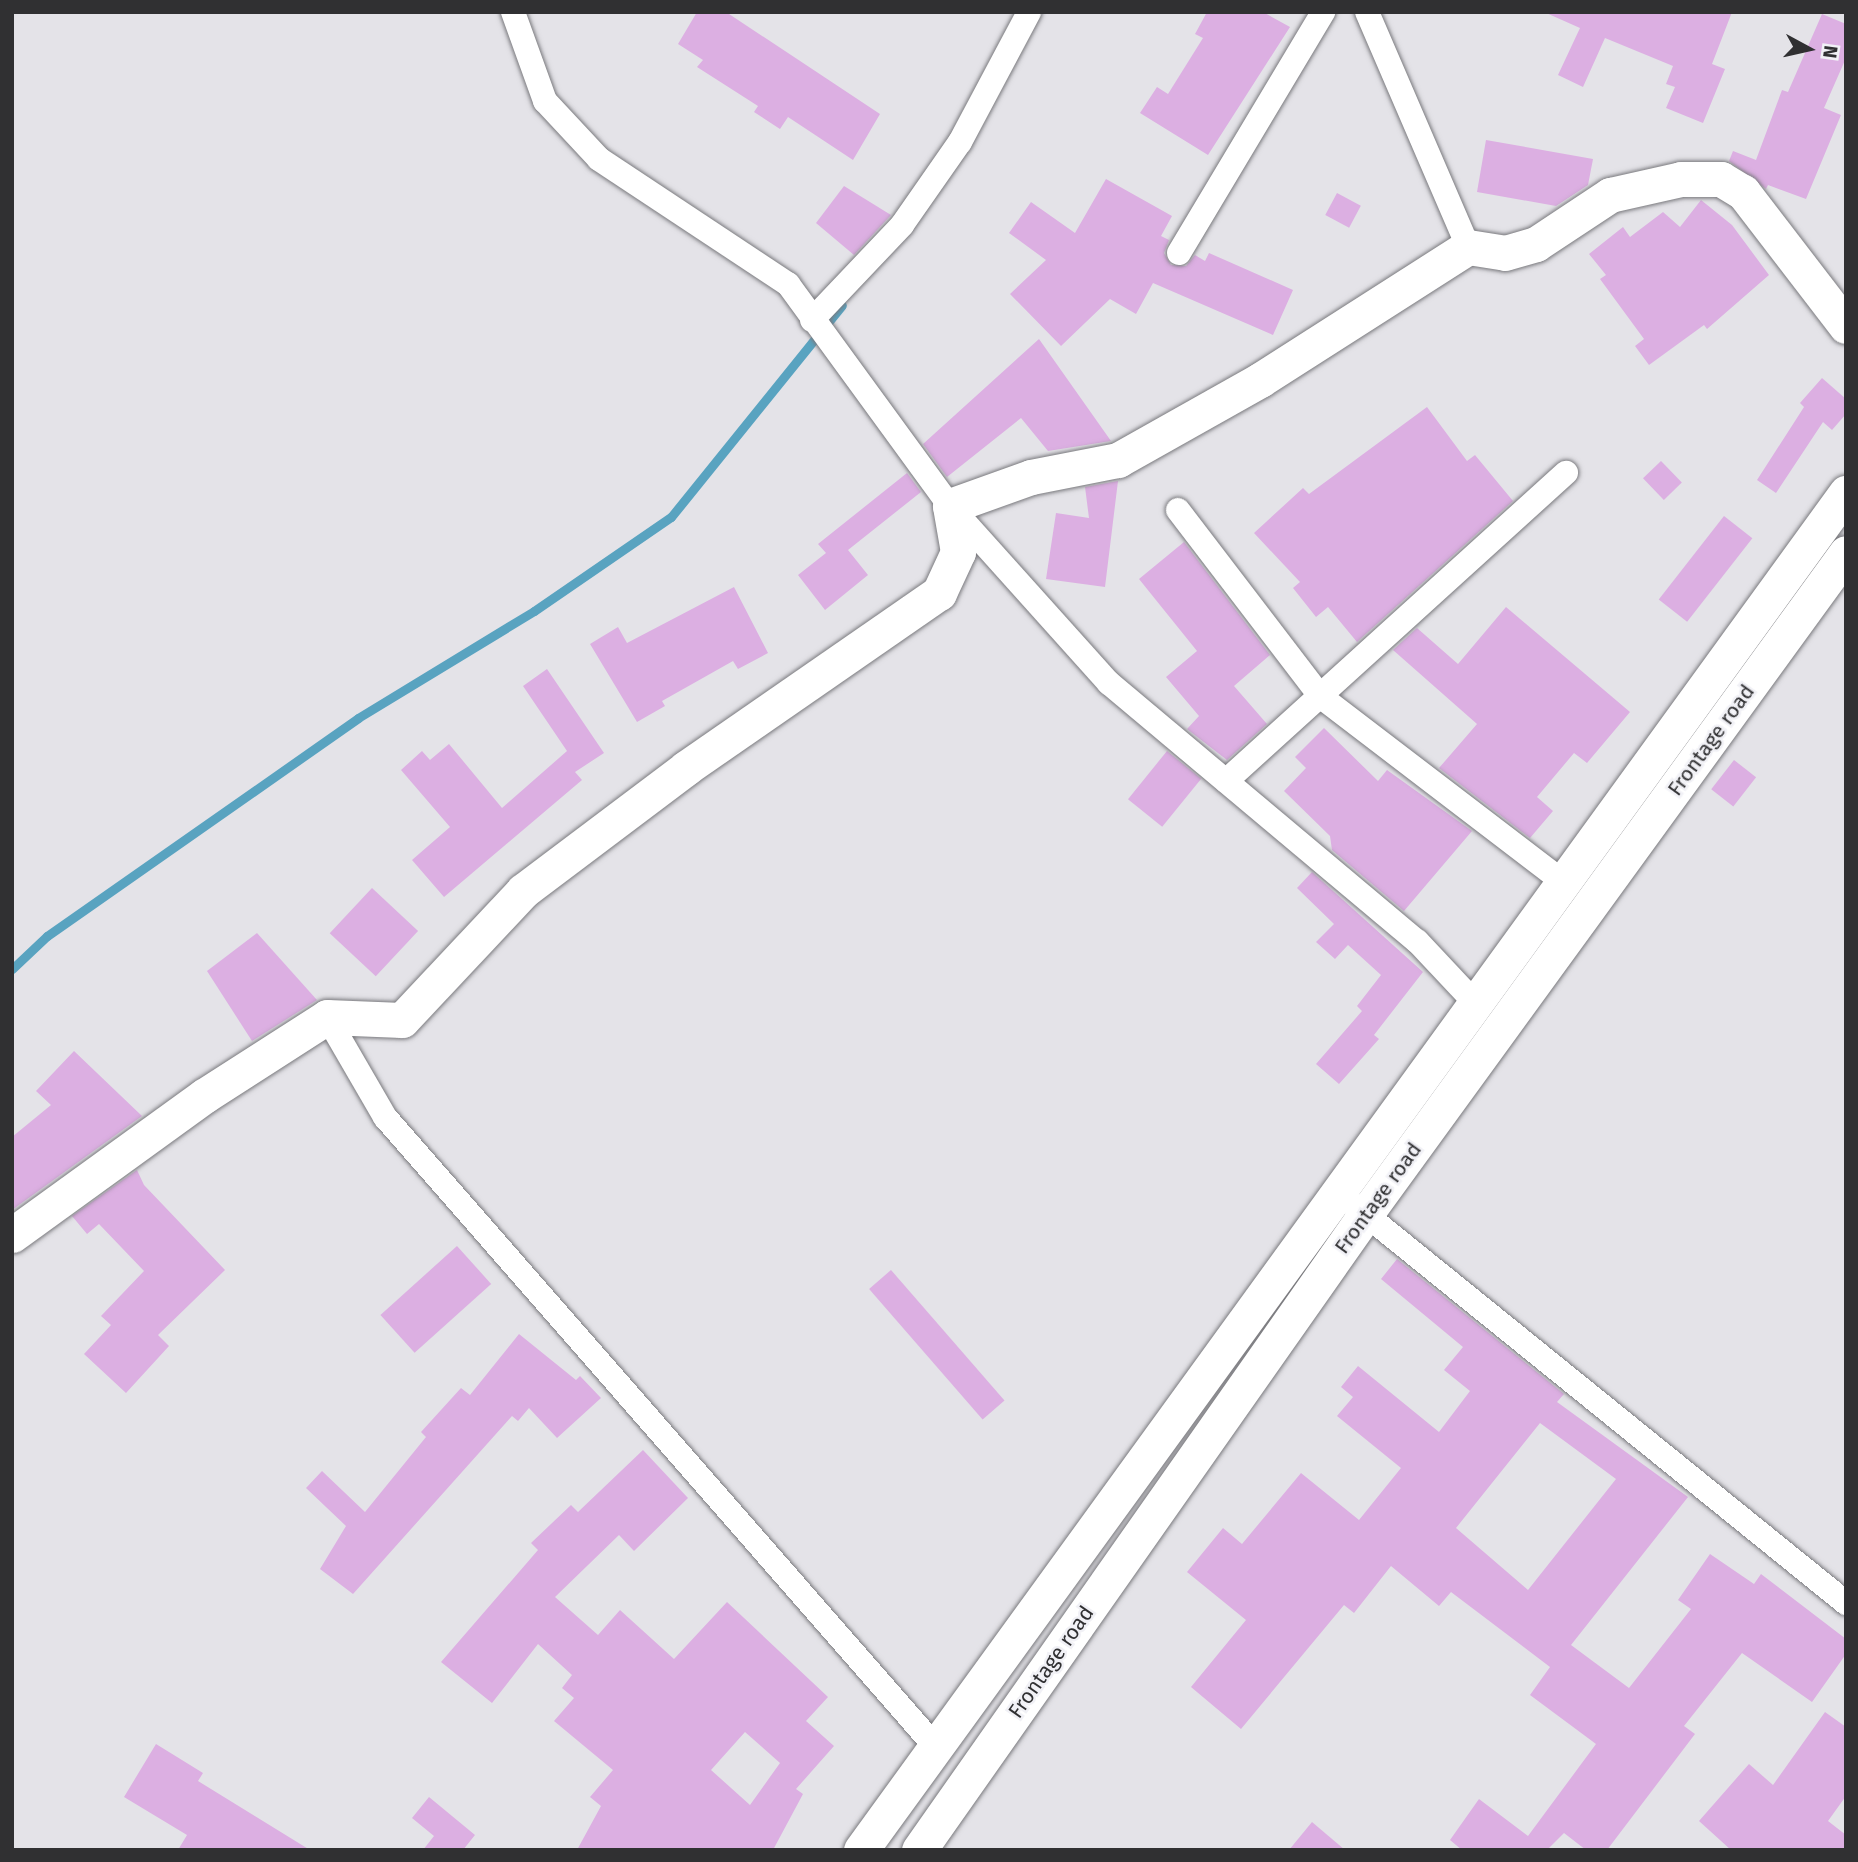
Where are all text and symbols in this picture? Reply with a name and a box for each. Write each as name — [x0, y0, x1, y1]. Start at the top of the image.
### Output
north arrow — [1774, 14, 1844, 84]
text: N — [1818, 44, 1843, 60]
street label: Frontage road — [1662, 679, 1760, 801]
street label: Frontage road — [1329, 1137, 1427, 1259]
street label: Frontage road — [1003, 1601, 1099, 1723]

